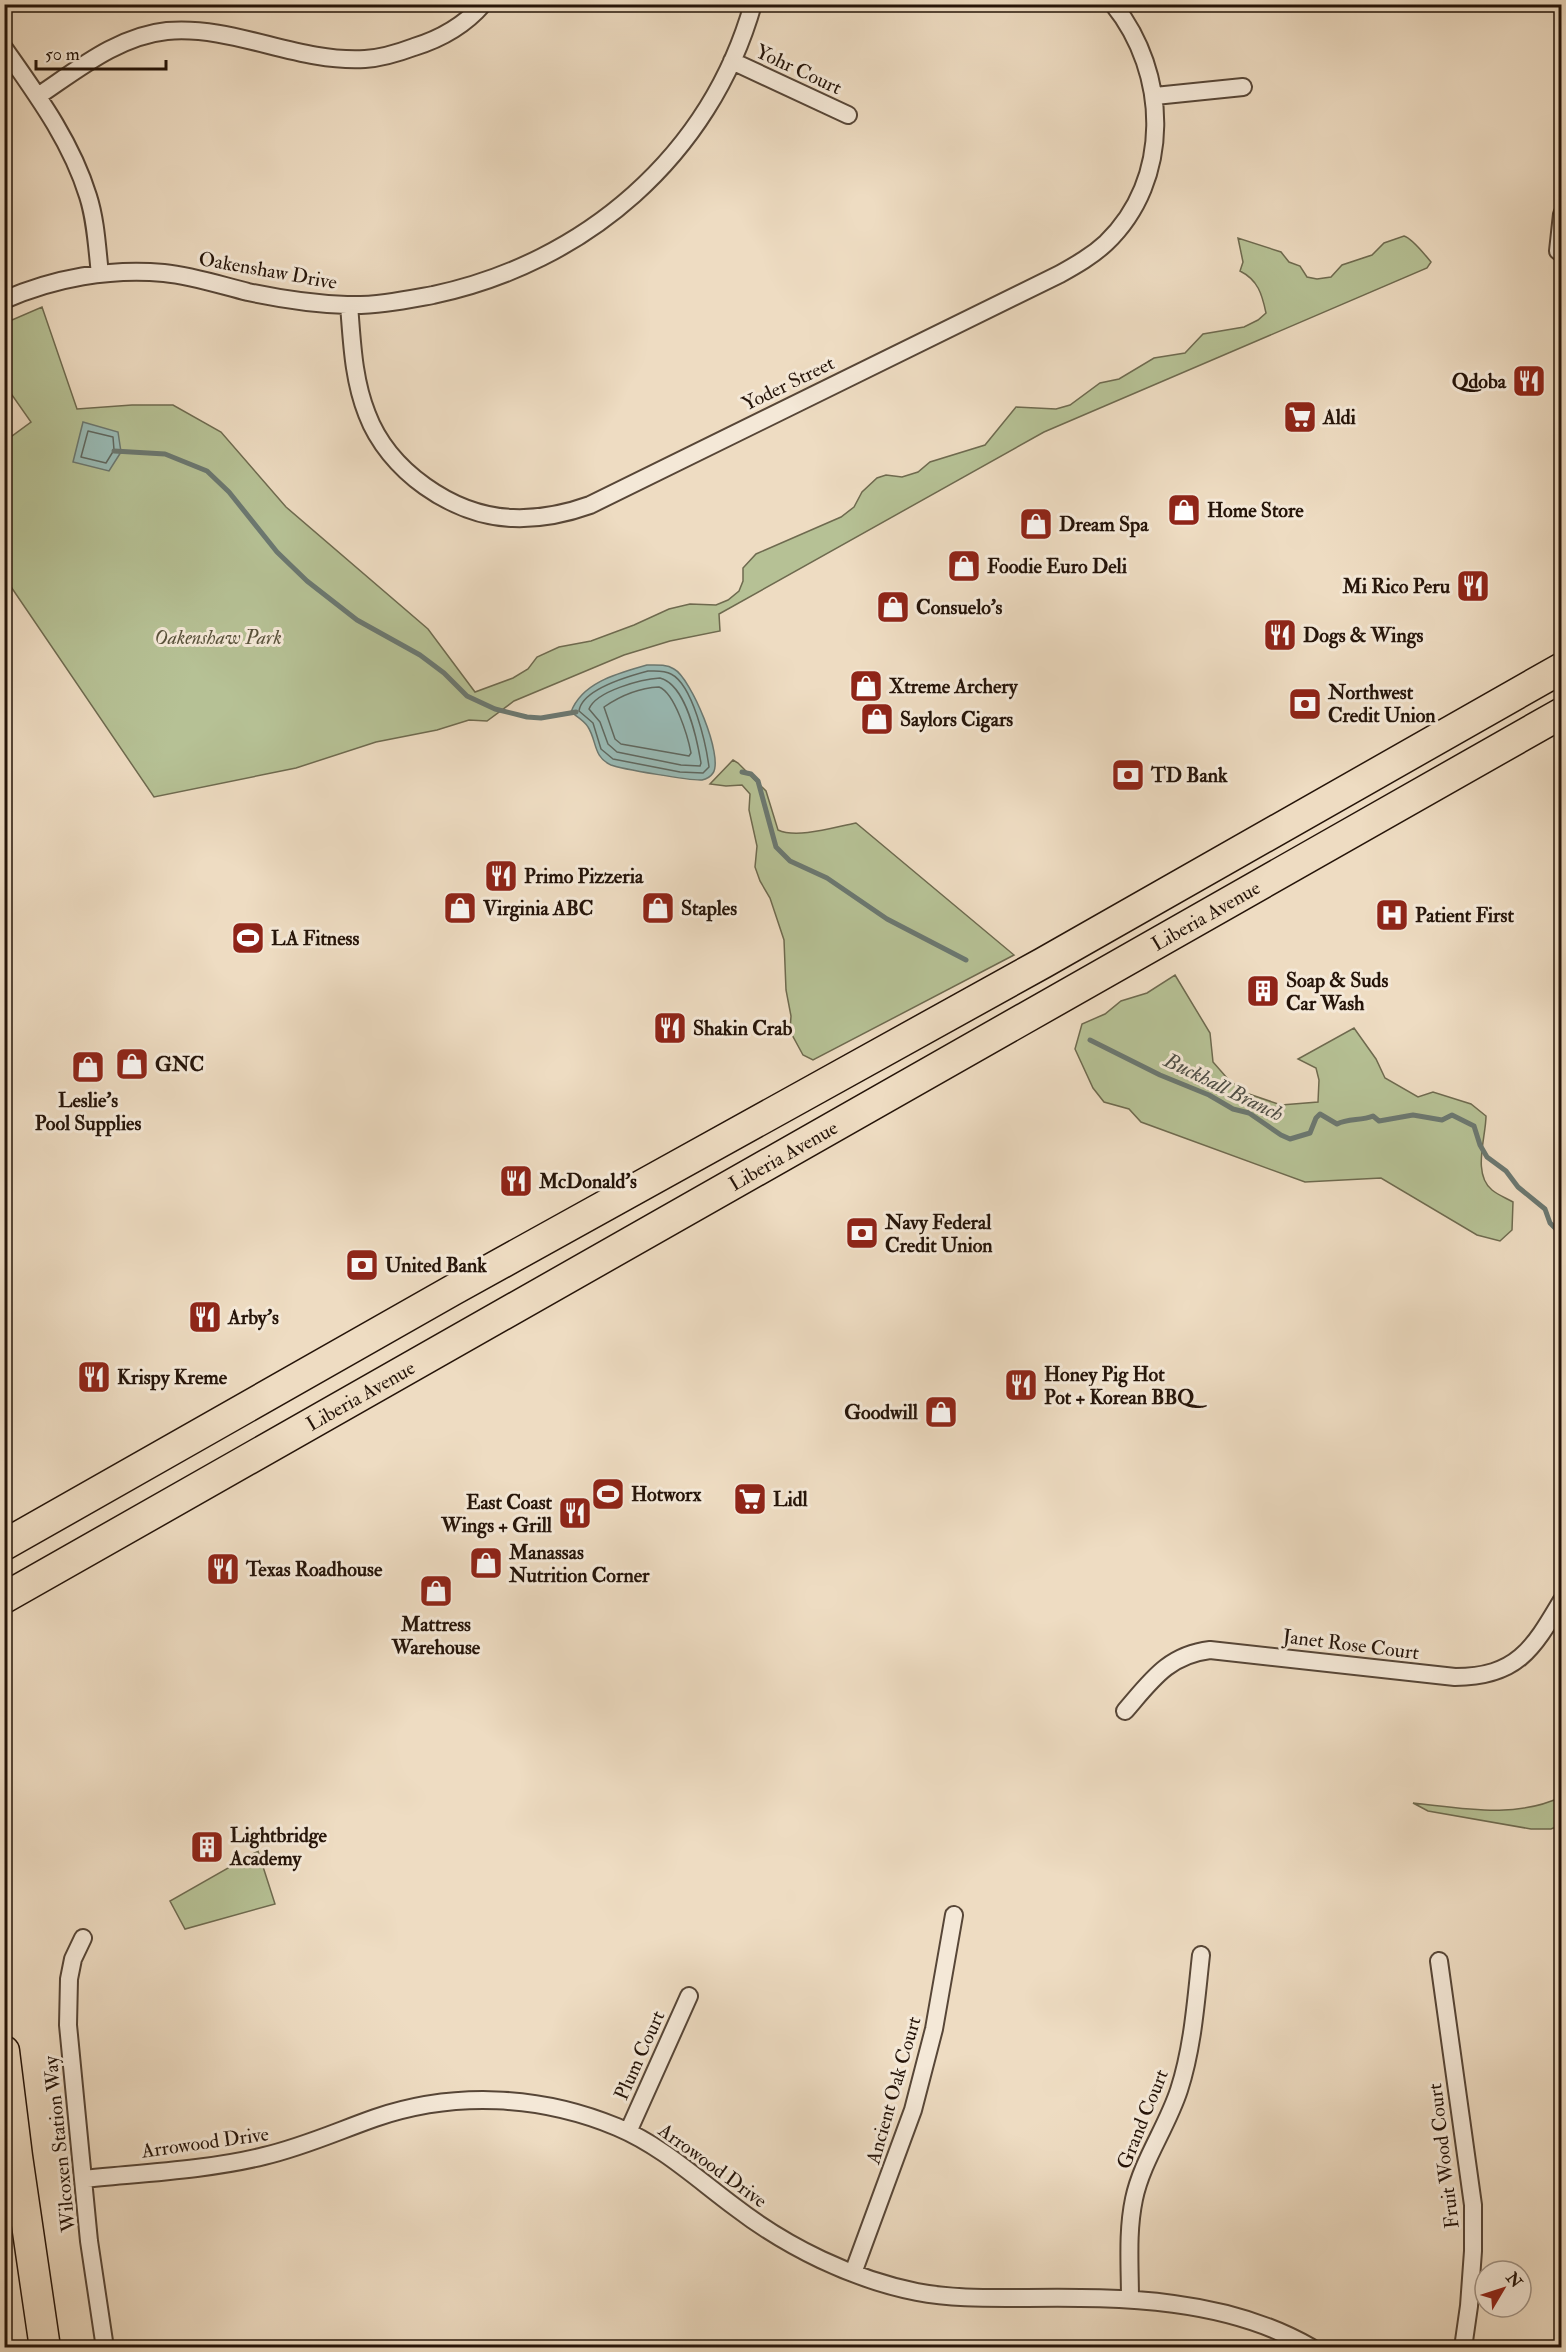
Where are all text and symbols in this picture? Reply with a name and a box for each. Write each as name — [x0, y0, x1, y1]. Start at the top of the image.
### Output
scale bar — [36, 33, 166, 71]
street label: Yohr Court — [752, 39, 846, 100]
text: 50 m — [45, 43, 80, 66]
street label: Oakenshaw Drive — [197, 246, 339, 295]
street label: Yoder Street — [738, 350, 839, 416]
restaurant icon: Qdoba — [1511, 363, 1547, 399]
place label: Qdoba — [1452, 369, 1507, 394]
supermarket icon: Aldi — [1282, 399, 1318, 435]
place label: Aldi — [1322, 405, 1357, 430]
shop icon: Home Store — [1166, 492, 1202, 528]
place label: Home Store — [1207, 498, 1304, 523]
shop icon: Dream Spa — [1018, 506, 1054, 542]
place label: Dream Spa — [1059, 512, 1149, 538]
shop icon: Foodie Euro Deli — [946, 548, 982, 584]
place label: Foodie Euro Deli — [987, 554, 1128, 579]
restaurant icon: Mi Rico Peru — [1455, 568, 1491, 604]
place label: Mi Rico Peru — [1341, 574, 1451, 599]
shop icon: Consuelo's — [875, 589, 911, 625]
place label: Consuelo's — [916, 595, 1003, 620]
restaurant icon: Dogs & Wings — [1262, 617, 1298, 653]
place label: Dogs & Wings — [1303, 623, 1424, 649]
park label: Oakenshaw Park — [154, 625, 282, 650]
shop icon: Xtreme Archery — [848, 668, 884, 704]
place label: Xtreme Archery — [889, 674, 1019, 700]
place label: Northwest Credit Union — [1327, 680, 1436, 728]
bank icon: Northwest Credit Union — [1287, 686, 1323, 722]
shop icon: Saylors Cigars — [859, 701, 895, 737]
place label: Saylors Cigars — [900, 707, 1013, 733]
bank icon: TD Bank — [1110, 757, 1146, 793]
place label: TD Bank — [1150, 763, 1228, 788]
restaurant icon: Primo Pizzeria — [483, 858, 519, 894]
place label: Primo Pizzeria — [524, 864, 644, 889]
street label: Liberia Avenue — [1147, 875, 1265, 957]
shop icon: Virginia ABC — [442, 890, 478, 926]
shop icon: Staples — [640, 890, 676, 926]
place label: Virginia ABC — [482, 896, 593, 922]
place label: Staples — [681, 896, 737, 922]
hospital icon: Patient First — [1374, 897, 1410, 933]
place label: Patient First — [1415, 903, 1514, 928]
sports icon: LA Fitness — [230, 920, 266, 956]
place label: LA Fitness — [271, 926, 359, 951]
place label: Soap & Suds Car Wash — [1286, 968, 1388, 1016]
building icon: Soap & Suds Car Wash — [1245, 973, 1281, 1009]
restaurant icon: Shakin Crab — [652, 1010, 688, 1046]
place label: Shakin Crab — [693, 1016, 792, 1041]
shop icon: GNC — [114, 1046, 150, 1082]
water label: Buckhall Branch — [1159, 1047, 1288, 1128]
shop icon: Leslie's Pool Supplies — [70, 1049, 106, 1085]
place label: GNC — [155, 1052, 204, 1077]
place label: Leslie's Pool Supplies — [35, 1088, 141, 1137]
street label: Liberia Avenue — [725, 1115, 842, 1197]
restaurant icon: McDonald's — [498, 1163, 534, 1199]
place label: McDonald's — [538, 1169, 637, 1194]
place label: Navy Federal Credit Union — [884, 1210, 993, 1258]
bank icon: Navy Federal Credit Union — [844, 1215, 880, 1251]
bank icon: United Bank — [344, 1247, 380, 1283]
place label: United Bank — [385, 1253, 487, 1278]
restaurant icon: Arby's — [187, 1299, 223, 1335]
place label: Arby's — [227, 1305, 279, 1331]
street label: Liberia Avenue — [302, 1355, 420, 1437]
restaurant icon: Krispy Kreme — [76, 1359, 112, 1395]
place label: Honey Pig Hot Pot + Korean BBQ — [1044, 1362, 1207, 1410]
place label: Krispy Kreme — [117, 1365, 228, 1391]
restaurant icon: Honey Pig Hot Pot + Korean BBQ — [1003, 1367, 1039, 1403]
shop icon: Goodwill — [923, 1394, 959, 1430]
place label: Goodwill — [844, 1400, 919, 1425]
sports icon: Hotworx — [590, 1476, 626, 1512]
supermarket icon: Lidl — [732, 1481, 768, 1517]
place label: Hotworx — [631, 1482, 702, 1507]
place label: Lidl — [773, 1487, 809, 1512]
place label: East Coast Wings + Grill — [440, 1490, 553, 1539]
restaurant icon: East Coast Wings + Grill — [557, 1495, 593, 1531]
place label: Manassas Nutrition Corner — [508, 1540, 650, 1588]
shop icon: Manassas Nutrition Corner — [468, 1545, 504, 1581]
restaurant icon: Texas Roadhouse — [205, 1551, 241, 1587]
place label: Texas Roadhouse — [245, 1557, 383, 1582]
shop icon: Mattress Warehouse — [418, 1573, 454, 1609]
place label: Mattress Warehouse — [391, 1612, 481, 1660]
street label: Janet Rose Court — [1280, 1624, 1421, 1665]
place label: Lightbridge Academy — [229, 1823, 328, 1872]
building icon: Lightbridge Academy — [189, 1829, 225, 1865]
street label: Plum Court — [609, 2006, 670, 2104]
street label: Ancient Oak Court — [860, 2013, 927, 2168]
street label: Wilcoxen Station Way — [38, 2053, 81, 2234]
street label: Grand Court — [1111, 2065, 1174, 2173]
street label: Fruit Wood Court — [1422, 2081, 1465, 2230]
street label: Arrowood Drive — [653, 2117, 772, 2213]
street label: Arrowood Drive — [139, 2121, 270, 2164]
north arrow — [1473, 2259, 1533, 2319]
text: N — [1501, 2268, 1527, 2293]

